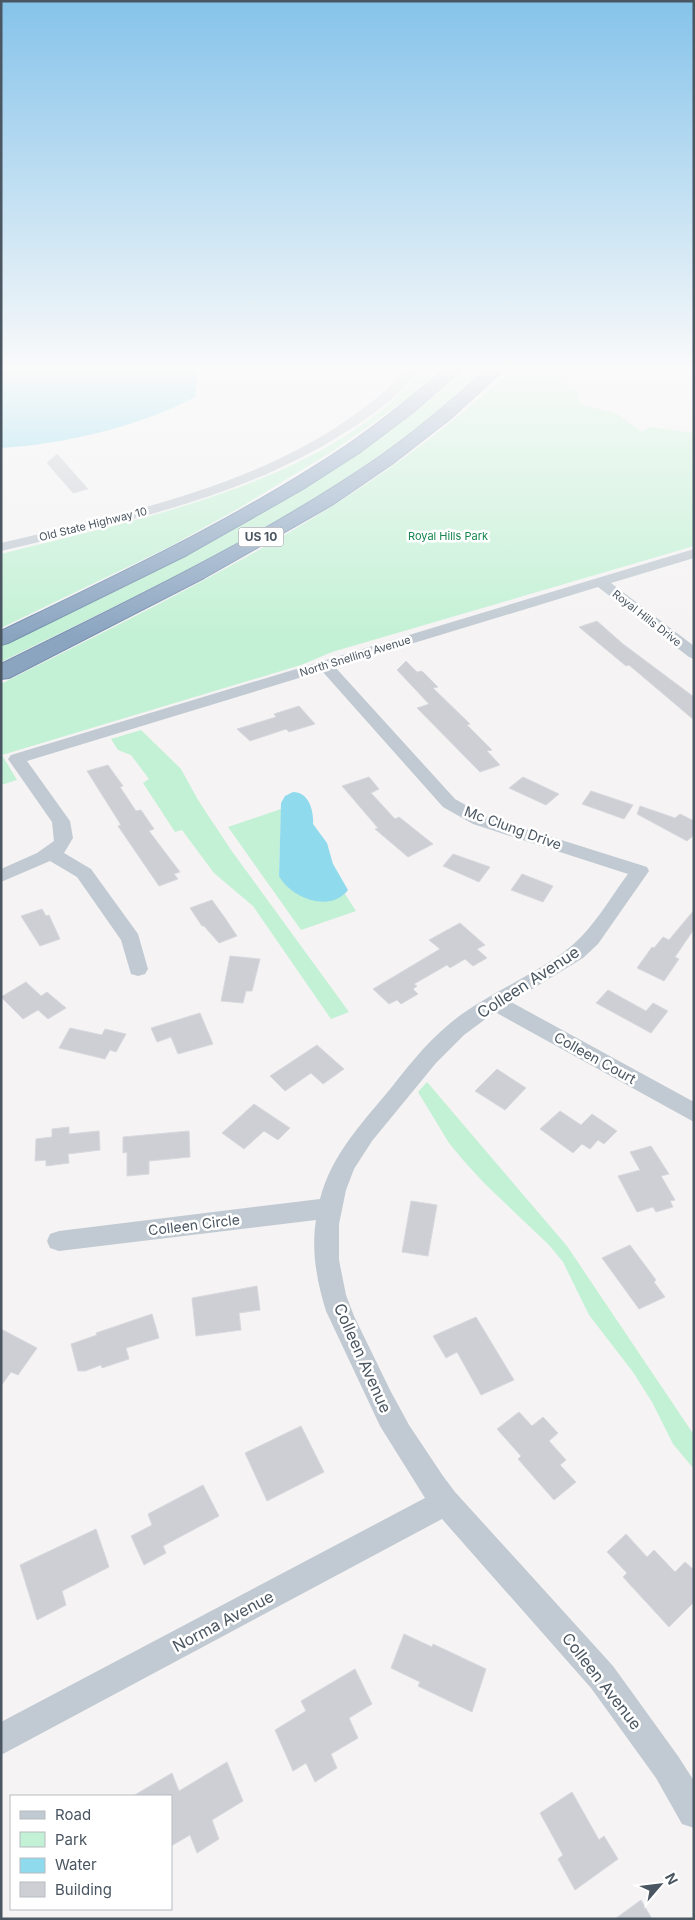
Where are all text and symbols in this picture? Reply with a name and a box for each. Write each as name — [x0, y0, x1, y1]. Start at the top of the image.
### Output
street label: Old State Highway 10 — [38, 504, 148, 544]
road number: US 10 — [238, 528, 284, 546]
park label: Royal Hills Park — [408, 529, 488, 543]
street label: Royal Hills Drive — [610, 587, 684, 649]
street label: North Snelling Avenue — [298, 632, 412, 680]
street label: Mc Clung Drive — [462, 802, 564, 853]
street label: Colleen Avenue — [473, 942, 583, 1022]
street label: Colleen Court — [551, 1028, 639, 1087]
street label: Colleen Circle — [147, 1210, 241, 1239]
street label: Colleen Avenue — [330, 1300, 396, 1416]
street label: Norma Avenue — [169, 1586, 277, 1656]
street label: Colleen Avenue — [558, 1628, 646, 1734]
legend — [10, 1795, 172, 1910]
text: Road — [55, 1805, 91, 1824]
text: Park — [55, 1830, 88, 1849]
text: Water — [55, 1855, 97, 1874]
north arrow — [635, 1860, 685, 1910]
text: N — [662, 1870, 682, 1887]
text: Building — [55, 1880, 112, 1899]

